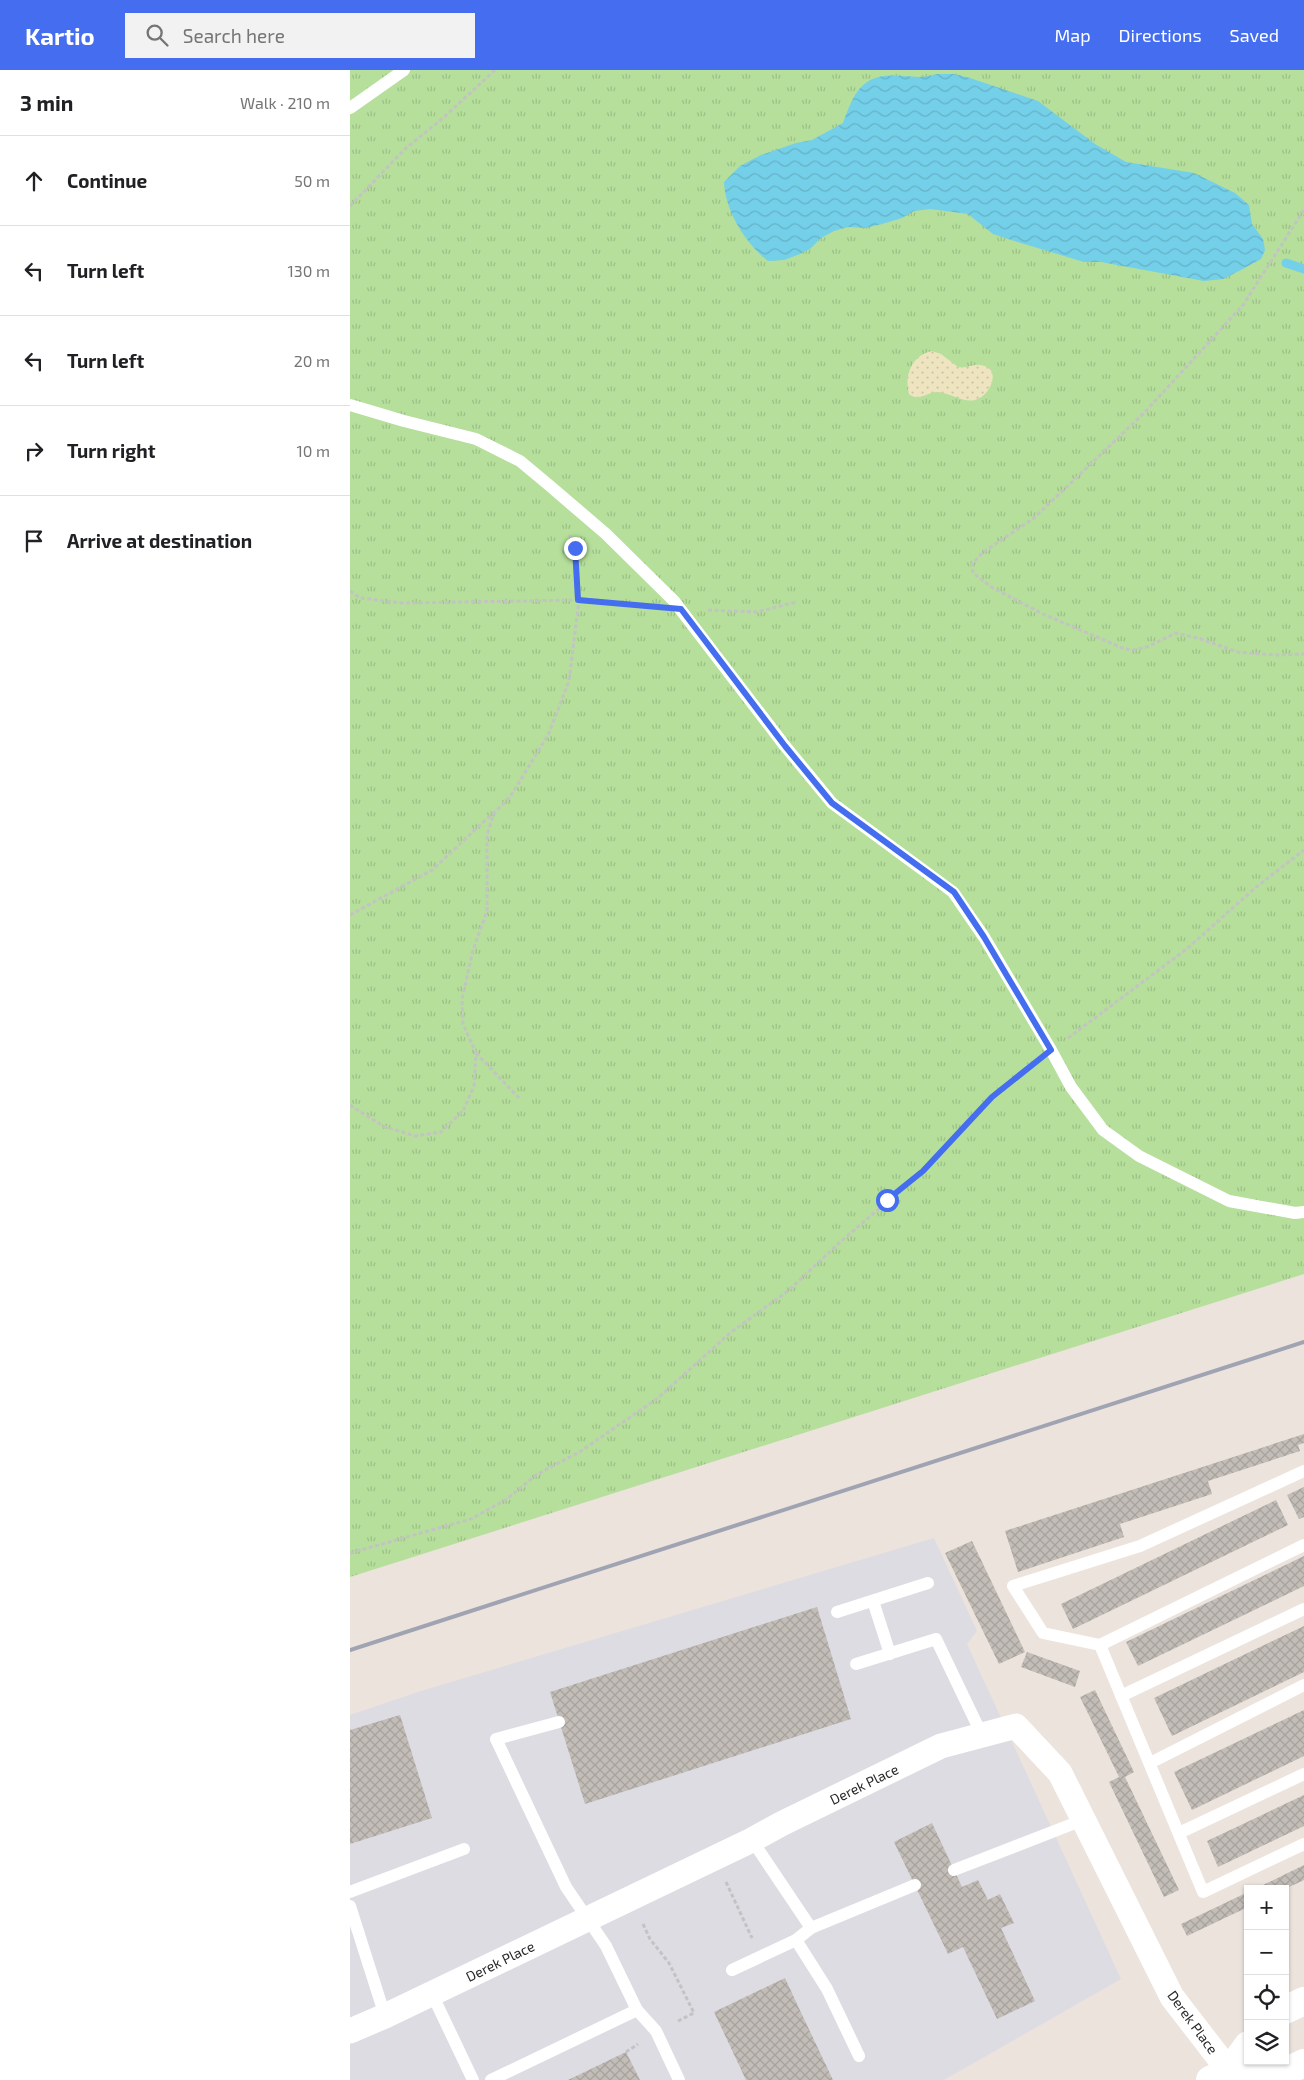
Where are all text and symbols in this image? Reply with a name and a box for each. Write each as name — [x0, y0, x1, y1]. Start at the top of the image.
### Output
search box — [125, 13, 475, 58]
text: Kartio — [25, 21, 95, 50]
icon: search — [143, 21, 171, 49]
text: Search here — [183, 24, 285, 47]
text: Map — [1054, 24, 1091, 46]
text: Directions — [1119, 24, 1202, 46]
text: Saved — [1230, 24, 1279, 46]
text: 3 min — [20, 90, 73, 115]
text: Walk · 210 m — [240, 93, 330, 112]
icon: ahead — [20, 167, 48, 195]
text: Continue — [67, 169, 147, 192]
text: 50 m — [294, 171, 330, 190]
icon: left — [20, 257, 48, 285]
text: Turn left — [67, 259, 144, 282]
text: 130 m — [288, 261, 330, 280]
icon: left — [20, 347, 48, 375]
text: Turn left — [67, 349, 144, 372]
text: 20 m — [294, 351, 330, 370]
icon: right — [20, 437, 48, 465]
text: Turn right — [67, 439, 155, 462]
text: 10 m — [296, 441, 330, 460]
icon: arrive — [20, 527, 48, 555]
text: Arrive at destination — [67, 529, 252, 552]
route end — [564, 537, 587, 560]
route start — [876, 1189, 899, 1212]
street label: Derek Place — [827, 1760, 901, 1808]
map controls — [1244, 1885, 1289, 2065]
button: + — [1244, 1885, 1289, 1930]
button: − — [1244, 1930, 1289, 1975]
street label: Derek Place — [463, 1937, 537, 1985]
button: locate — [1244, 1975, 1289, 2020]
street label: Derek Place — [1164, 1987, 1222, 2057]
button: layers — [1244, 2020, 1289, 2065]

